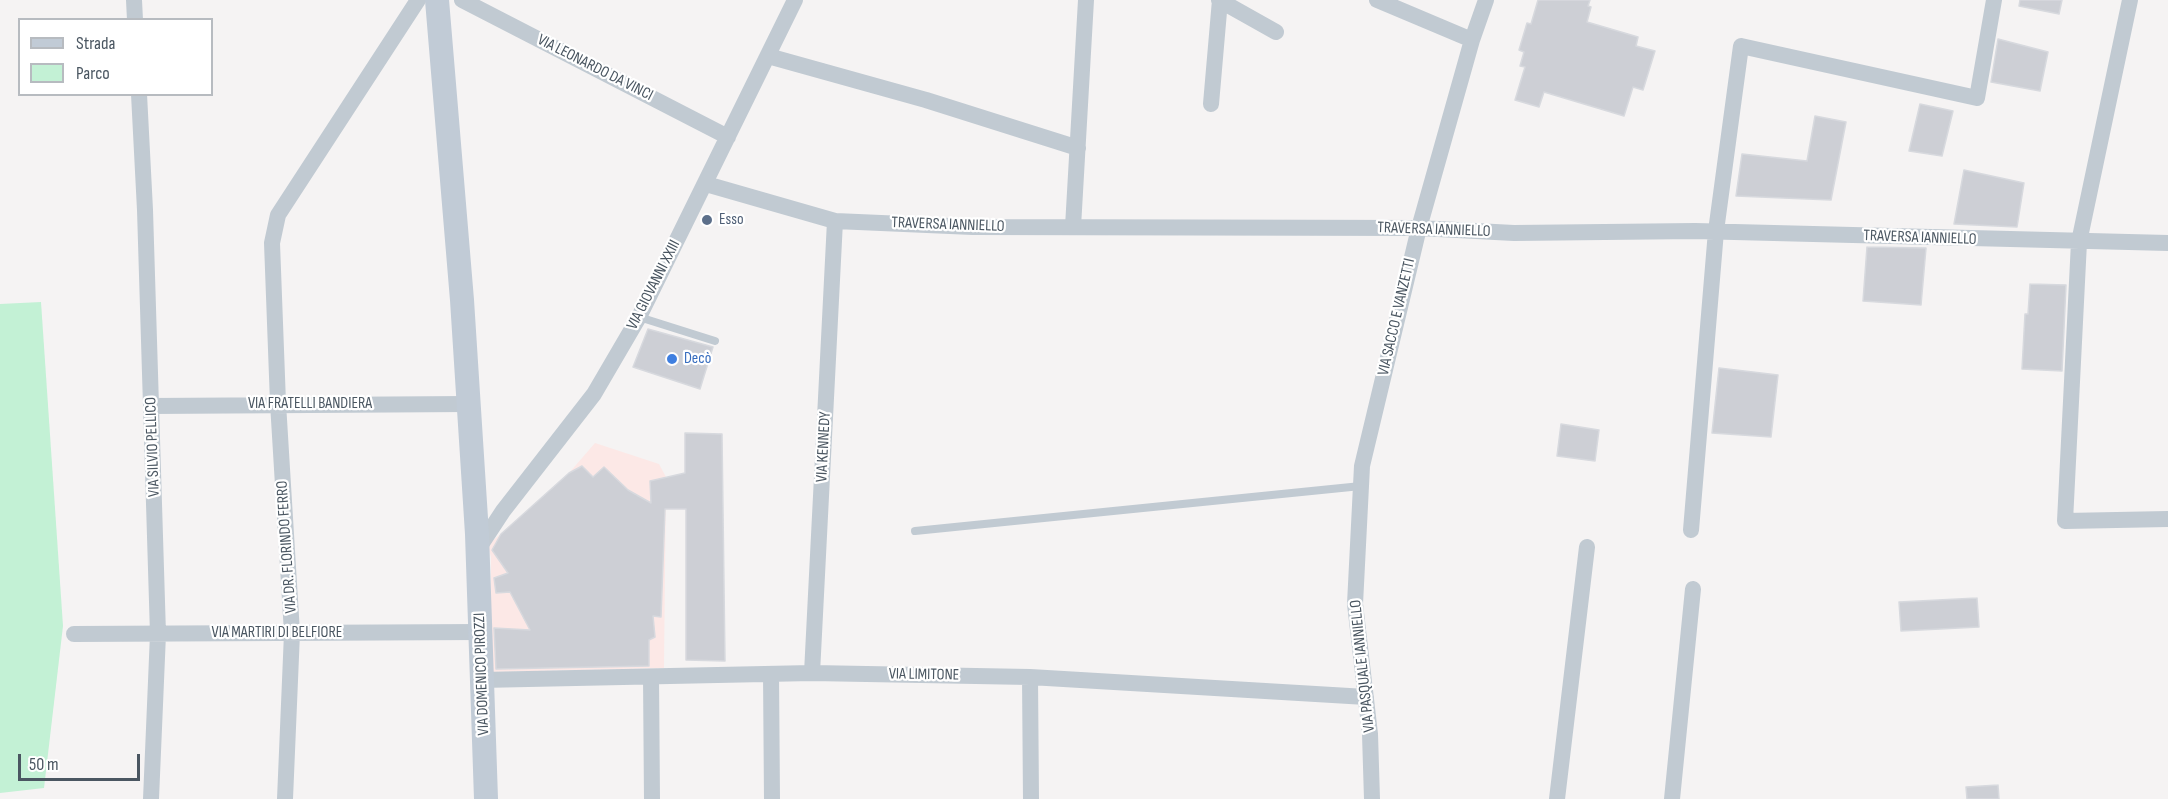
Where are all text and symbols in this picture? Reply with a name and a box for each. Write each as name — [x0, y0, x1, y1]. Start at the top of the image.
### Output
legend — [18, 18, 213, 96]
street label: VIA LEONARDO DA VINCI — [534, 31, 656, 105]
text: Strada — [76, 33, 115, 54]
text: Parco — [76, 63, 110, 84]
place label: Esso — [719, 210, 744, 230]
marker: Esso — [700, 213, 714, 227]
street label: TRAVERSA IANNIELLO — [891, 213, 1005, 237]
street label: TRAVERSA IANNIELLO — [1377, 218, 1491, 242]
street label: TRAVERSA IANNIELLO — [1863, 226, 1977, 250]
street label: VIA GIOVANNI XXIII — [623, 237, 685, 333]
street label: VIA SACCO E VANZETTI — [1374, 257, 1420, 377]
place label: Decò — [684, 349, 711, 369]
marker: Decò — [665, 352, 679, 366]
street label: VIA FRATELLI BANDIERA — [248, 394, 372, 414]
street label: VIA SILVIO PELLICO — [142, 397, 164, 497]
street label: VIA KENNEDY — [813, 411, 835, 483]
street label: VIA DR. FLORINDO FERRO — [273, 480, 301, 614]
street label: VIA PASQUALE IANNIELLO — [1346, 599, 1380, 733]
street label: VIA DOMENICO PIROZZI — [470, 612, 494, 736]
street label: VIA MARTIRI DI BELFIORE — [212, 623, 342, 643]
street label: VIA LIMITONE — [889, 665, 959, 685]
scale bar — [21, 742, 142, 780]
text: 50 m — [29, 754, 59, 775]

